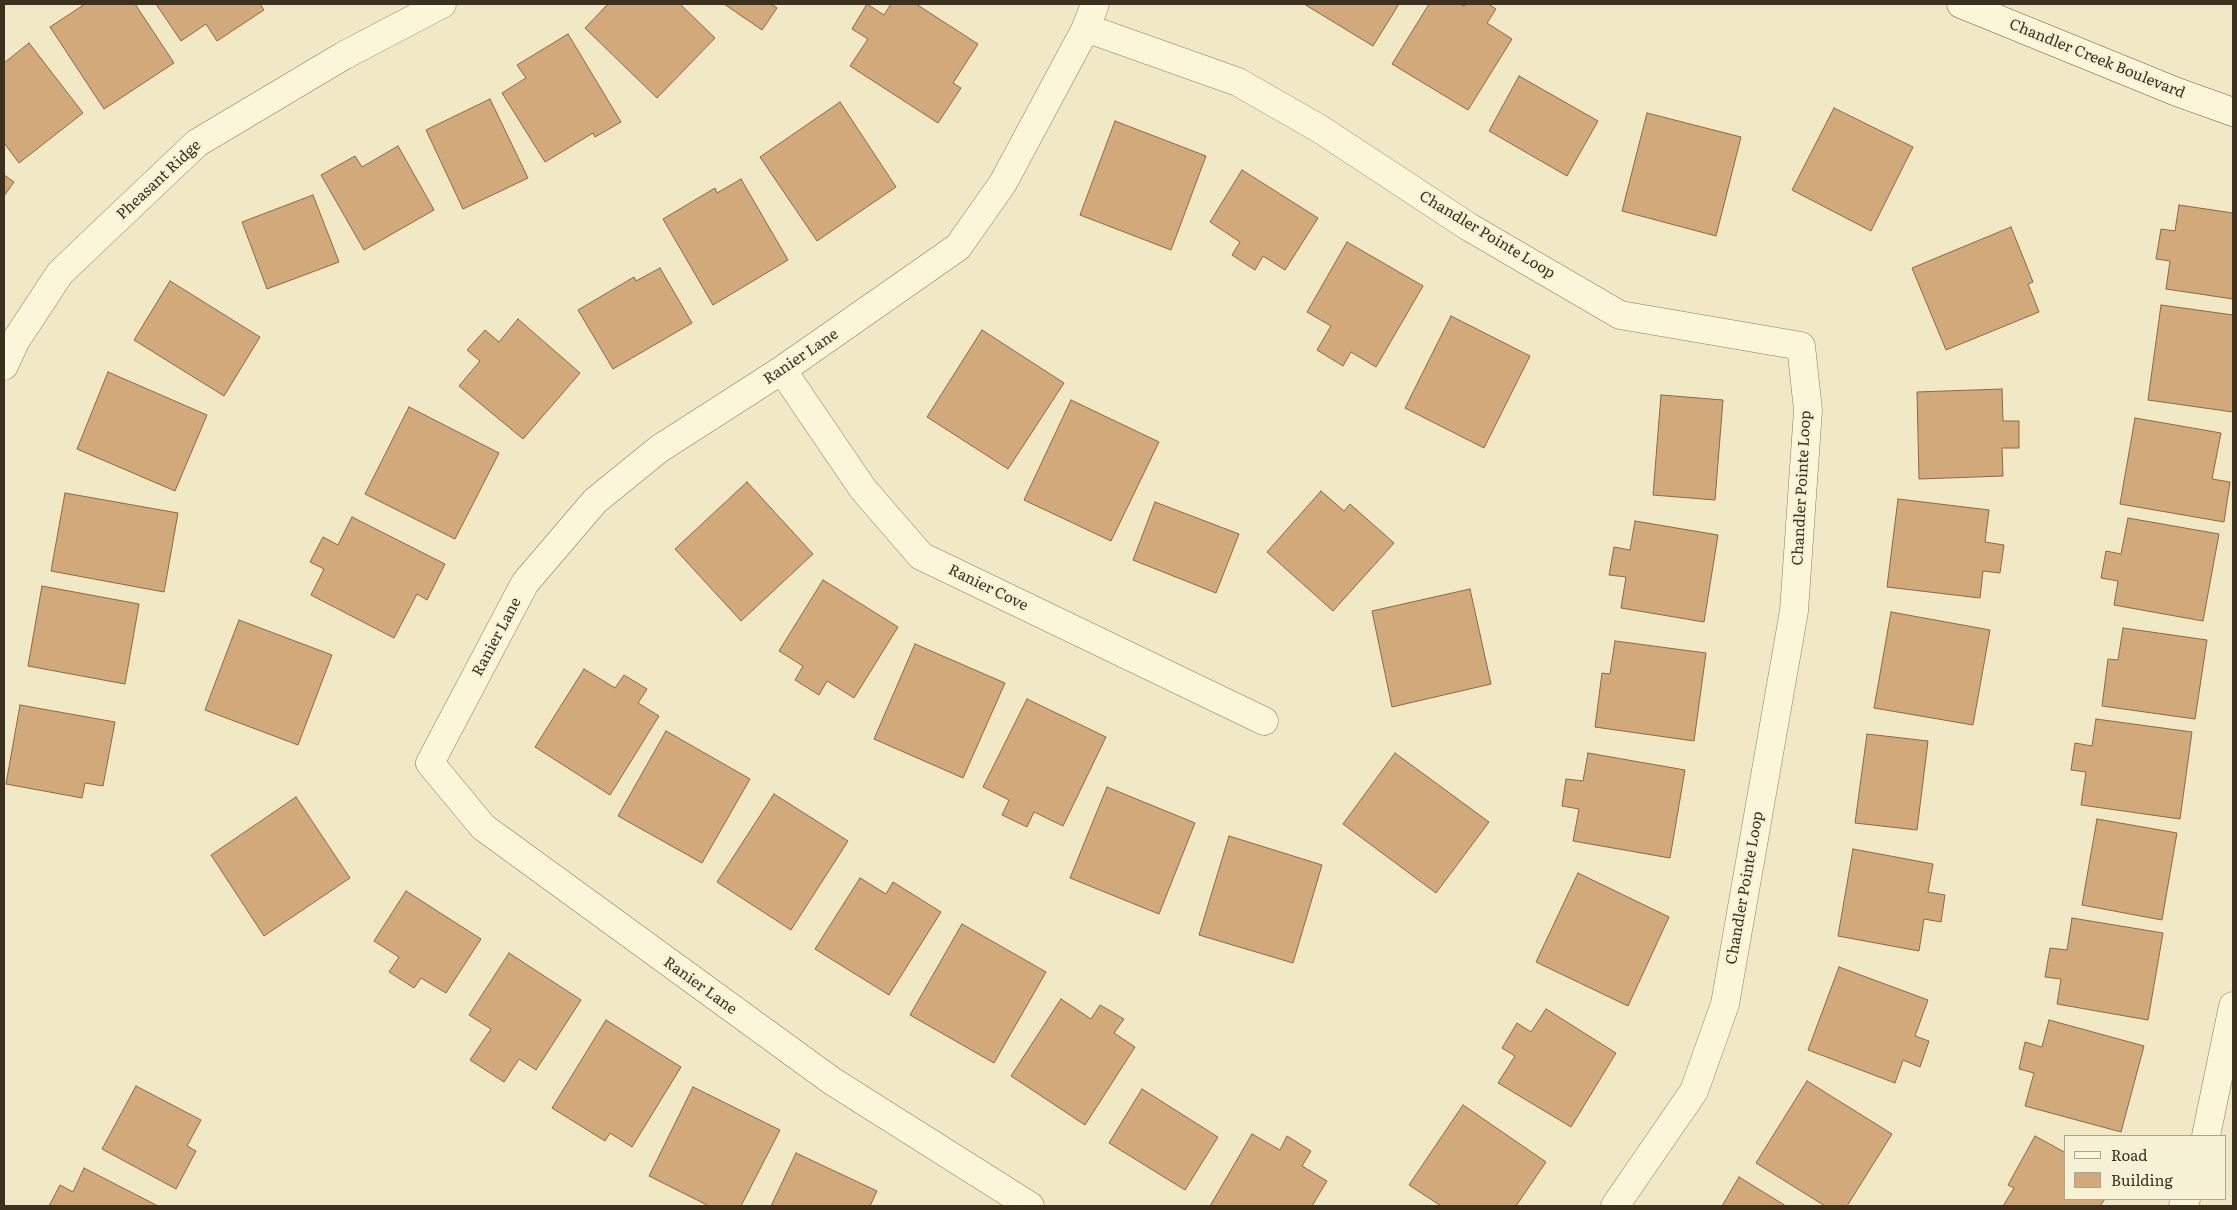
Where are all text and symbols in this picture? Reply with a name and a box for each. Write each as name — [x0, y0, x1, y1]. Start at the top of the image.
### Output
street label: Chandler Creek Boulevard — [2006, 15, 2188, 103]
street label: Pheasant Ridge — [113, 136, 205, 224]
street label: Chandler Pointe Loop — [1416, 187, 1558, 283]
street label: Ranier Lane — [760, 325, 842, 389]
street label: Chandler Pointe Loop — [1789, 410, 1815, 566]
street label: Ranier Cove — [945, 561, 1031, 615]
street label: Ranier Lane — [469, 595, 525, 679]
street label: Chandler Pointe Loop — [1723, 810, 1767, 966]
street label: Ranier Lane — [660, 953, 740, 1019]
legend — [2064, 1135, 2227, 1200]
text: Road — [2111, 1143, 2147, 1166]
text: Building — [2111, 1168, 2173, 1191]

